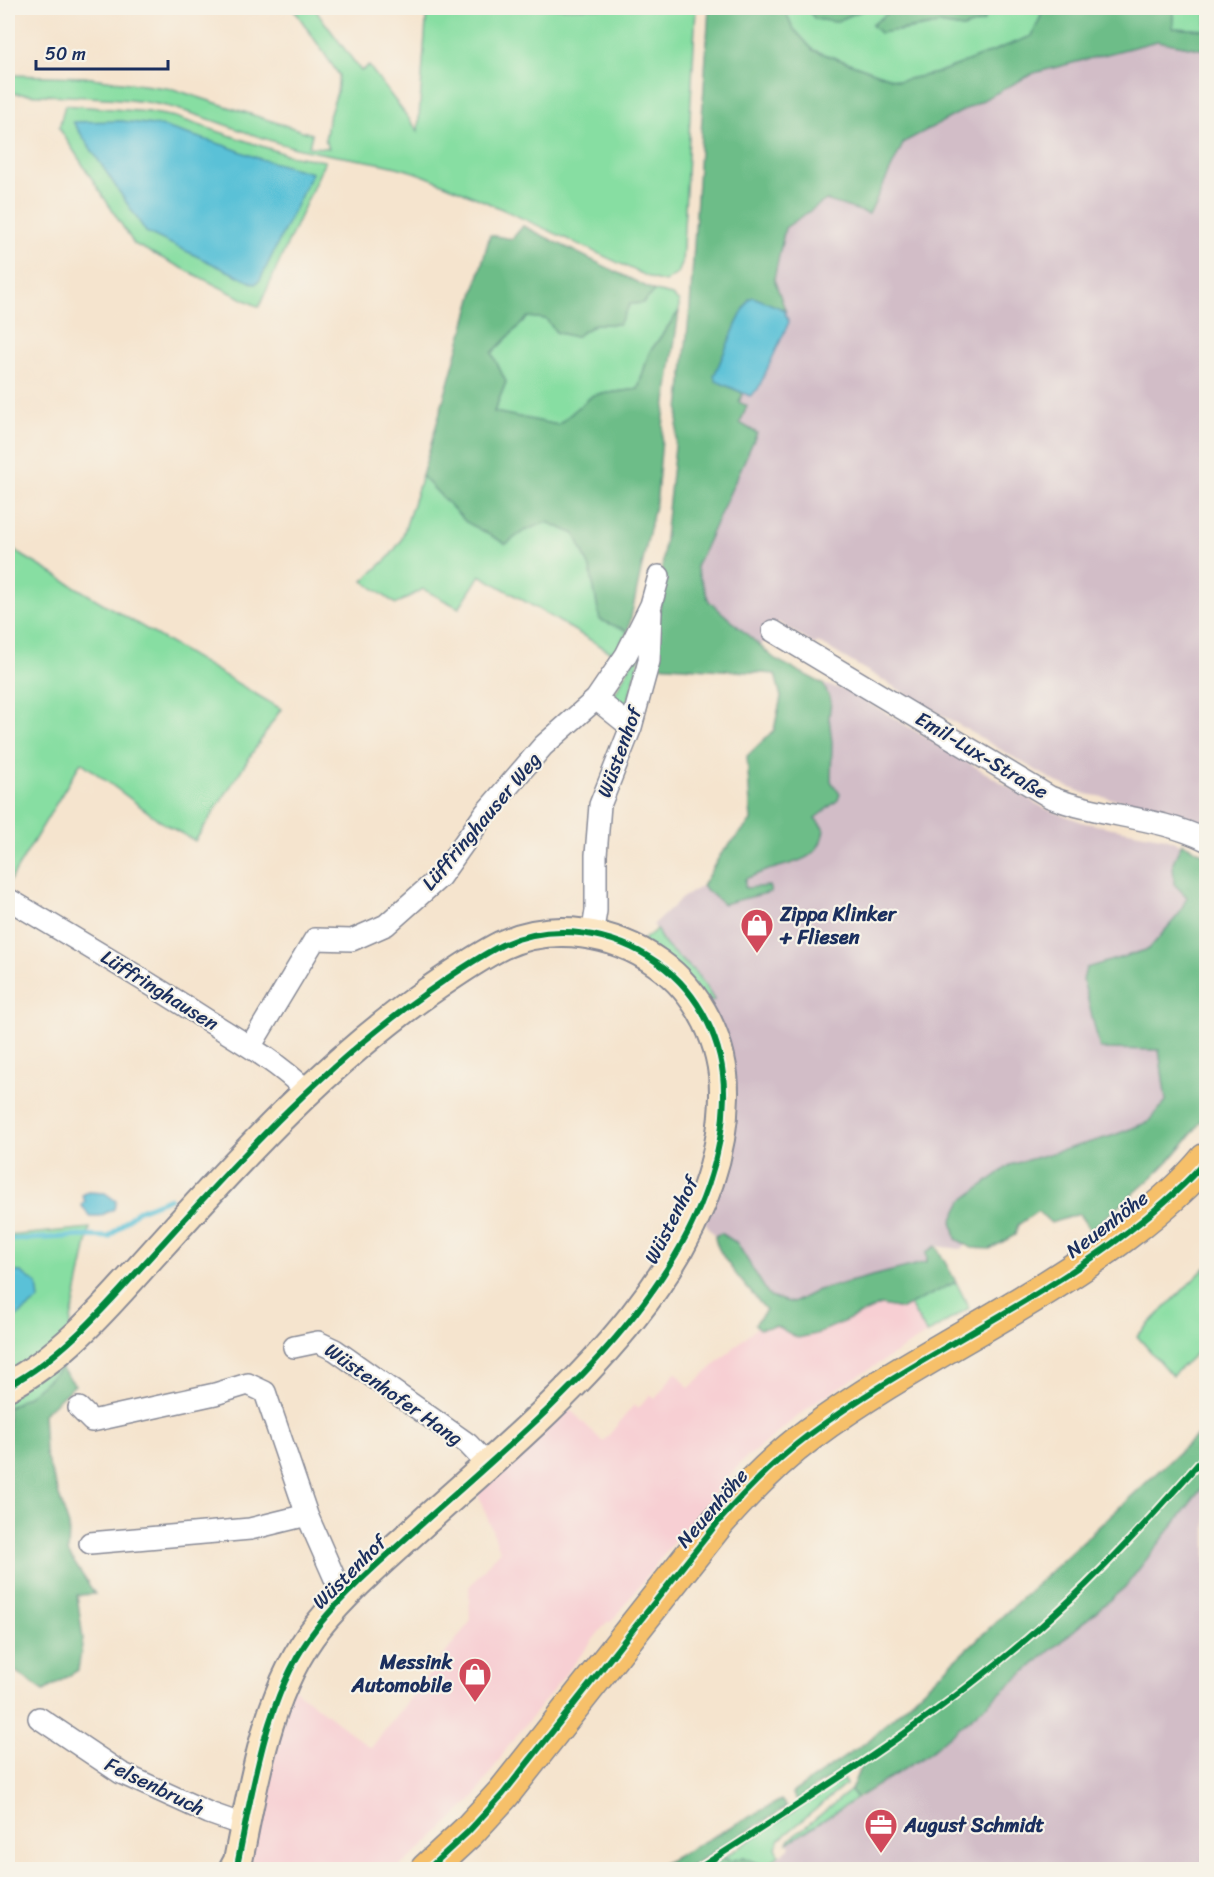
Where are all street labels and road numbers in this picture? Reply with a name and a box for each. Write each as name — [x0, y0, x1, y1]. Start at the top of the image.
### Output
street label: Wüstenhof — [587, 700, 653, 803]
street label: Emil-Lux-Straße — [908, 702, 1055, 809]
street label: Lüffringhauser Weg — [413, 744, 550, 899]
street label: Lüffringhausen — [94, 940, 226, 1041]
street label: Wüstenhof — [634, 1168, 710, 1270]
street label: Neuenhöhe — [1058, 1181, 1156, 1267]
street label: Wüstenhofer Hang — [317, 1333, 470, 1455]
street label: Neuenhöhe — [667, 1460, 757, 1556]
street label: Wüstenhof — [304, 1525, 397, 1618]
street label: Felsenbruch — [99, 1747, 211, 1826]

